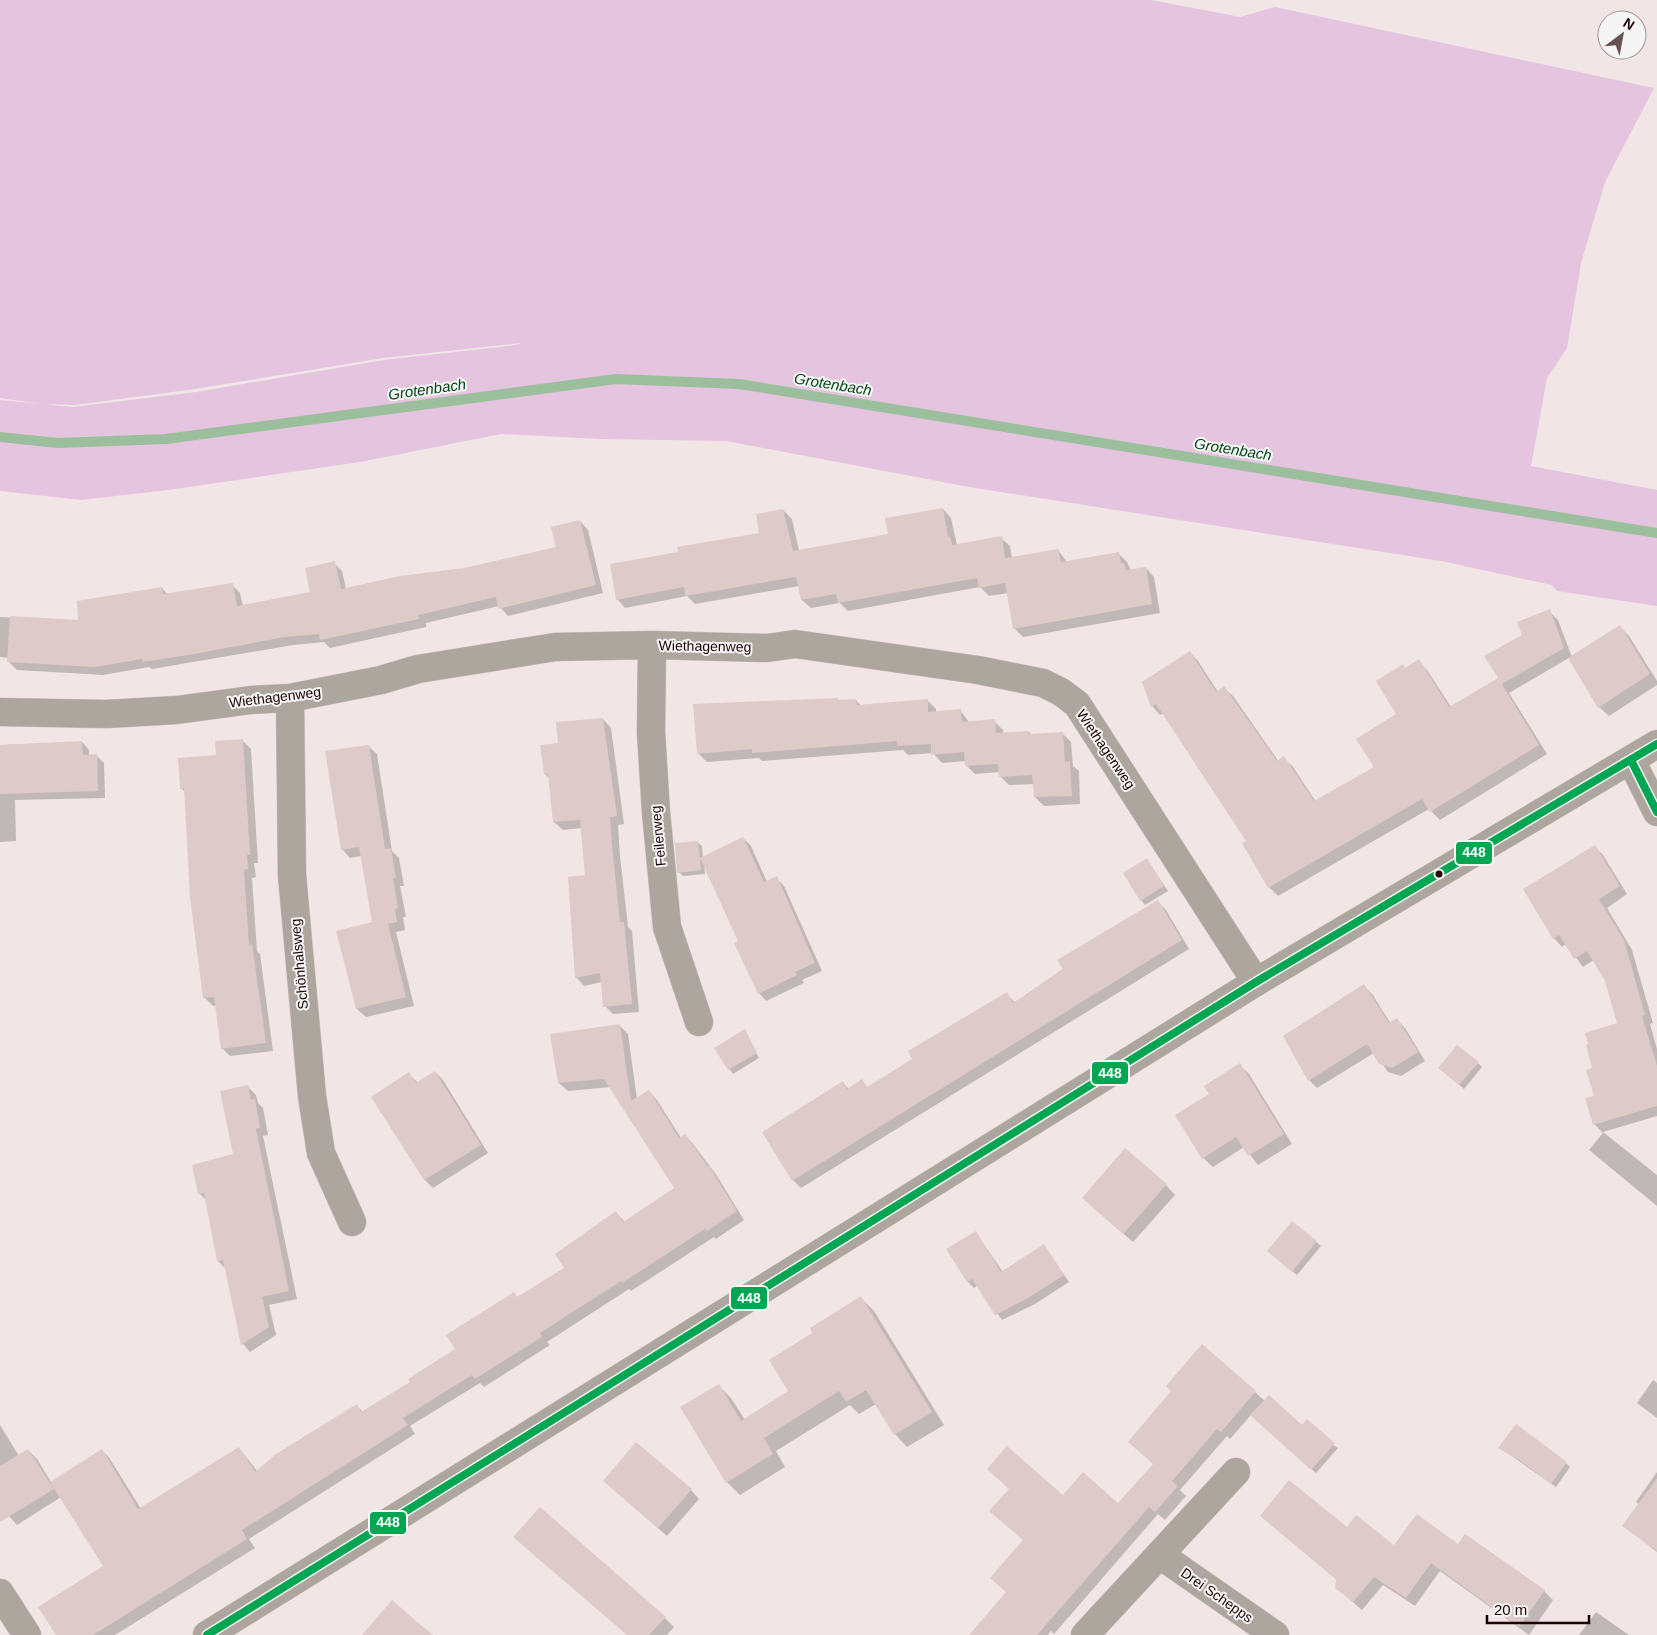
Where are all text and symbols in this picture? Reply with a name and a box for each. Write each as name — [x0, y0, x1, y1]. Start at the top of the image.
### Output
north arrow — [1597, 10, 1647, 60]
text: N — [1620, 15, 1637, 33]
water label: Grotenbach — [793, 369, 873, 399]
water label: Grotenbach — [387, 375, 467, 403]
water label: Grotenbach — [1193, 434, 1273, 464]
street label: Wiethagenweg — [659, 637, 751, 655]
street label: Wiethagenweg — [228, 683, 322, 711]
street label: Wiethagenweg — [1073, 706, 1139, 792]
street label: Feilerweg — [647, 805, 669, 867]
line badge: 448 — [1455, 841, 1493, 865]
text: 448 — [1462, 844, 1486, 860]
unlabelled marker — [1434, 869, 1444, 879]
street label: Schönhalsweg — [287, 918, 311, 1010]
line badge: 448 — [1091, 1061, 1129, 1085]
text: 448 — [1098, 1065, 1122, 1081]
line badge: 448 — [730, 1286, 768, 1310]
text: 448 — [737, 1290, 761, 1306]
line badge: 448 — [369, 1511, 407, 1535]
text: 448 — [376, 1514, 400, 1530]
street label: Drei Schepps — [1178, 1564, 1256, 1626]
scale bar — [1487, 1592, 1590, 1624]
text: 20 m — [1494, 1601, 1527, 1618]

